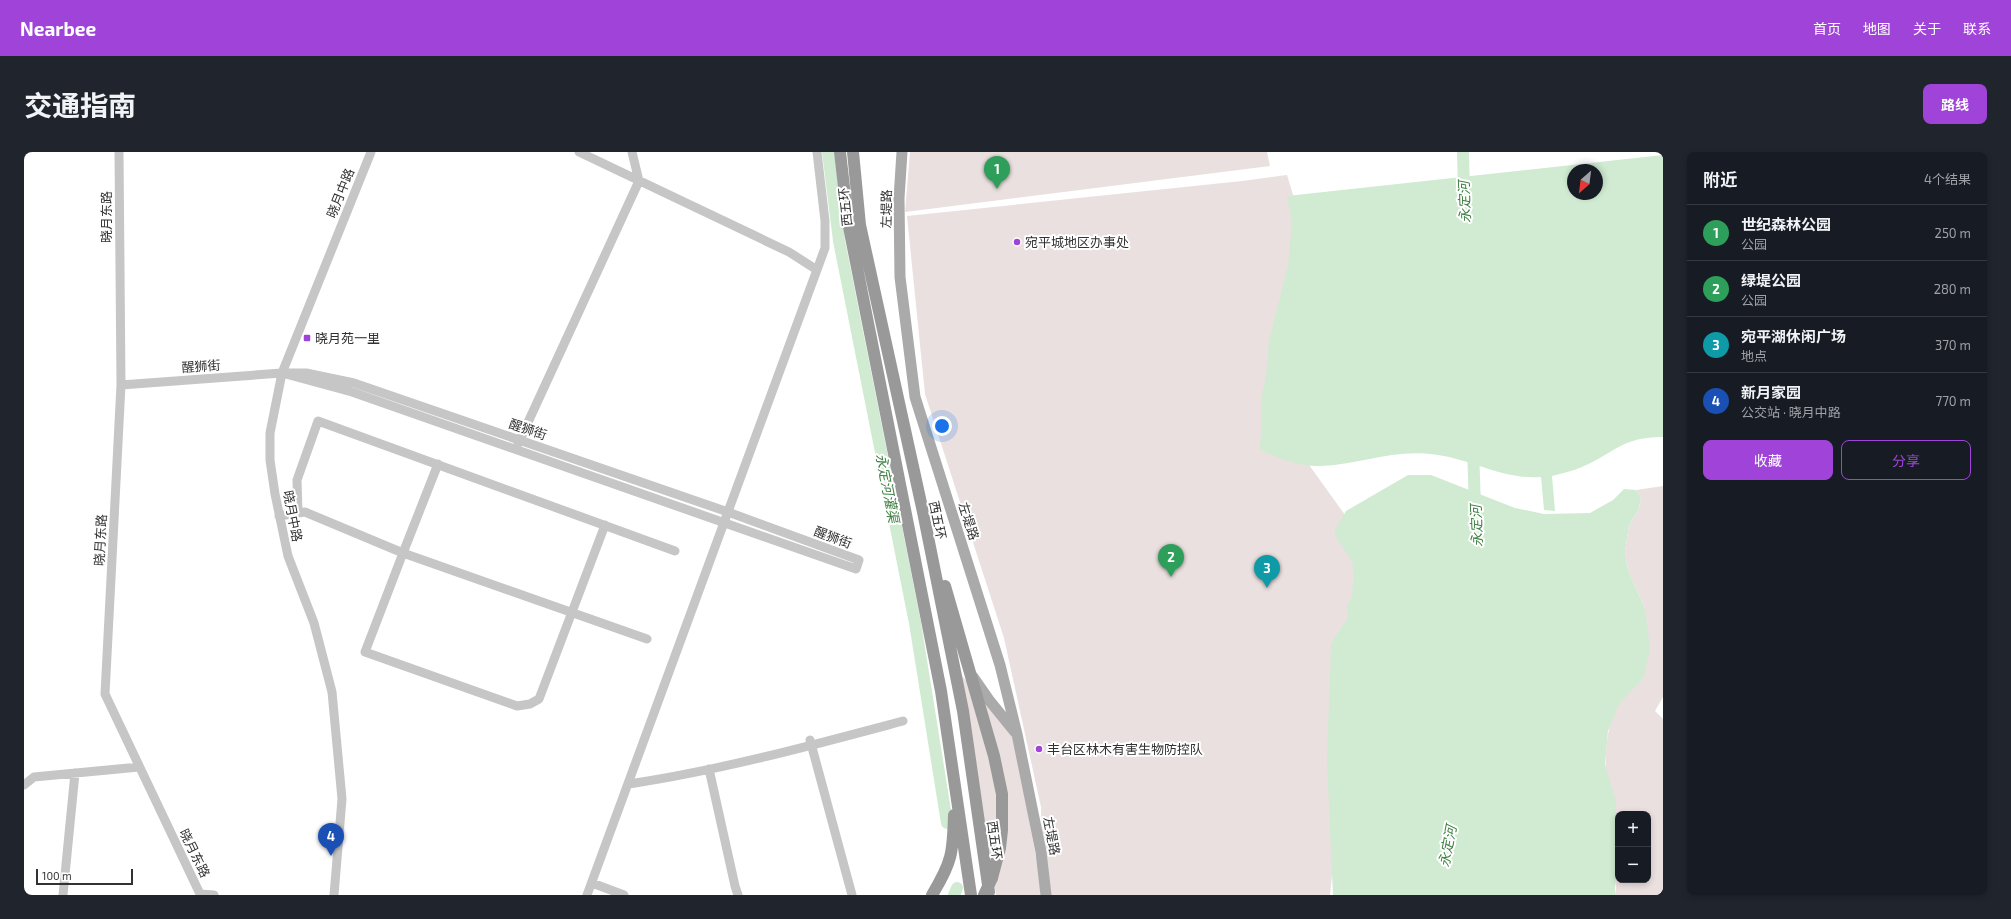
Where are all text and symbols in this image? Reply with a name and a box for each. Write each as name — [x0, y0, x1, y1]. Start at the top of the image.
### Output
text: Nearbee — [20, 17, 96, 40]
text: 首页 — [1813, 20, 1841, 37]
text: 地图 — [1863, 20, 1891, 37]
text: 关于 — [1913, 20, 1941, 37]
text: 联系 — [1963, 20, 1991, 37]
button: 路线 — [1923, 84, 1987, 124]
text: 交通指南 — [24, 88, 136, 122]
pin: 1 — [984, 156, 1010, 189]
north arrow — [1567, 164, 1603, 200]
street label: 晓月中路 — [323, 166, 357, 220]
text: 附近 — [1703, 169, 1737, 189]
text: 4个结果 — [1924, 171, 1971, 187]
water label: 永定河 — [1455, 178, 1473, 223]
street label: 西五环 — [835, 187, 855, 227]
street label: 左堤路 — [878, 189, 894, 229]
street label: 晓月东路 — [98, 191, 114, 243]
text: 世纪森林公园 — [1741, 215, 1831, 233]
text: 1 — [1713, 225, 1719, 241]
text: 250 m — [1935, 225, 1971, 241]
place label: 宛平城地区办事处 — [1025, 234, 1129, 250]
text: 公园 — [1741, 236, 1767, 252]
marker: 宛平城地区办事处 — [1012, 237, 1022, 247]
text: 绿堤公园 — [1741, 271, 1801, 289]
text: 2 — [1712, 281, 1720, 297]
text: 280 m — [1934, 281, 1971, 297]
text: 公园 — [1741, 292, 1767, 308]
text: 宛平湖休闲广场 — [1741, 327, 1846, 345]
place label: 晓月苑一里 — [315, 330, 380, 346]
marker: 晓月苑一里 — [302, 333, 312, 343]
text: 3 — [1712, 337, 1720, 353]
text: 370 m — [1935, 337, 1971, 353]
text: 地点 — [1741, 348, 1767, 364]
street label: 醒狮街 — [181, 357, 221, 375]
text: 新月家园 — [1741, 383, 1801, 401]
text: 4 — [1712, 393, 1720, 409]
text: 770 m — [1936, 393, 1971, 409]
text: 公交站 · 晓月中路 — [1741, 404, 1841, 420]
street label: 醒狮街 — [507, 415, 549, 443]
your location — [932, 416, 952, 436]
button: 收藏 — [1703, 440, 1833, 480]
button: 分享 — [1841, 440, 1971, 480]
water label: 永定河灌渠 — [873, 452, 903, 526]
street label: 晓月中路 — [280, 489, 306, 543]
street label: 西五环 — [926, 499, 950, 541]
street label: 左堤路 — [955, 500, 983, 542]
water label: 永定河 — [1467, 502, 1485, 547]
street label: 晓月东路 — [91, 514, 109, 566]
street label: 醒狮街 — [812, 523, 854, 551]
pin: 2 — [1158, 544, 1184, 577]
pin: 3 — [1254, 555, 1280, 588]
place label: 丰台区林木有害生物防控队 — [1047, 741, 1203, 757]
marker: 丰台区林木有害生物防控队 — [1034, 744, 1044, 754]
map controls — [1615, 811, 1651, 883]
button: + — [1615, 811, 1651, 847]
street label: 左堤路 — [1040, 815, 1064, 857]
street label: 西五环 — [984, 820, 1006, 860]
water label: 永定河 — [1435, 821, 1460, 868]
pin: 4 — [318, 823, 344, 856]
street label: 晓月东路 — [176, 826, 214, 880]
button: − — [1615, 847, 1651, 883]
scale bar — [36, 867, 133, 886]
text: 100 m — [42, 869, 72, 882]

